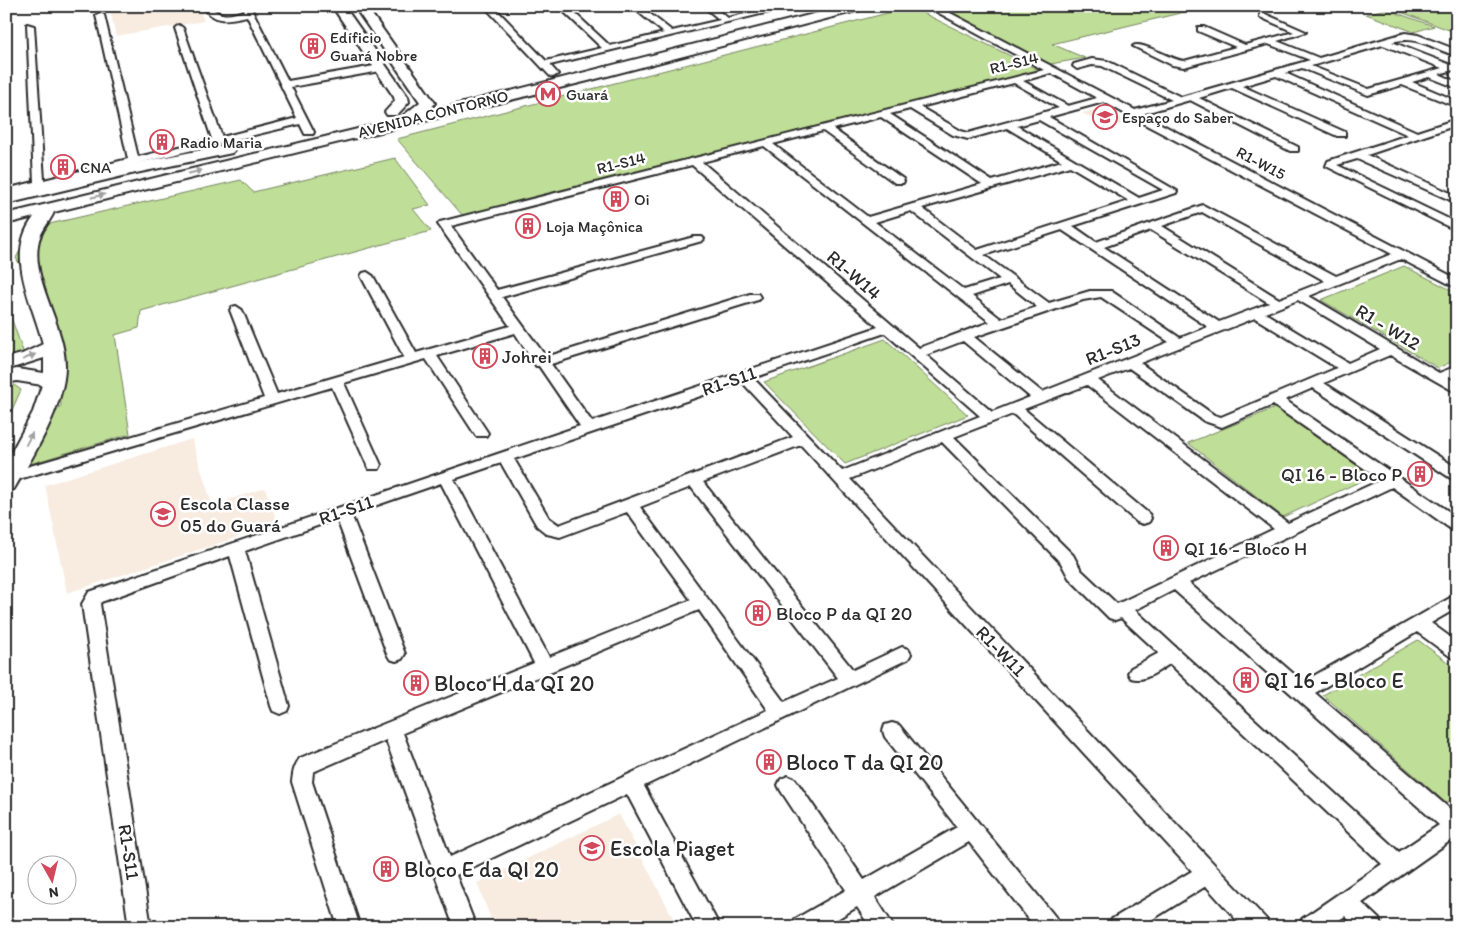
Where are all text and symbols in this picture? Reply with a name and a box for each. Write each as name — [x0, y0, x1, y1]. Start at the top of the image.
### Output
place label: Edíficio Guará Nobre — [330, 28, 417, 65]
building icon: Edíficio Guará Nobre — [300, 33, 326, 59]
street label: R1-S14 — [988, 48, 1041, 78]
metro station icon: Guará — [535, 81, 561, 107]
place label: Guará — [566, 85, 609, 104]
street label: AVENIDA CONTORNO — [356, 86, 510, 142]
school or university icon: Espaço do Saber — [1092, 104, 1118, 130]
place label: Espaço do Saber — [1122, 108, 1233, 127]
building icon: Radio Maria — [149, 129, 175, 155]
place label: Radio Maria — [180, 133, 263, 152]
street label: R1-W15 — [1233, 142, 1289, 184]
street label: R1-S14 — [595, 148, 648, 178]
building icon: CNA — [50, 154, 76, 180]
place label: CNA — [80, 158, 111, 177]
one-way arrow — [188, 168, 203, 176]
building icon: Oi — [603, 186, 629, 212]
place label: Oi — [634, 190, 650, 209]
one-way arrow — [90, 192, 105, 200]
building icon: Loja Maçônica — [515, 213, 541, 239]
place label: Loja Maçônica — [546, 217, 643, 236]
street label: R1-W14 — [822, 245, 886, 305]
street label: R1 - W12 — [1351, 299, 1425, 355]
street label: R1-S13 — [1082, 328, 1144, 370]
building icon: Johrei — [472, 343, 498, 369]
place label: Johrei — [502, 345, 552, 368]
one-way arrow — [22, 353, 37, 361]
street label: R1-S11 — [699, 361, 759, 401]
one-way arrow — [24, 432, 33, 446]
building icon: QI 16 - Bloco P — [1407, 461, 1433, 487]
place label: QI 16 - Bloco P — [1281, 463, 1402, 486]
street label: R1-S11 — [316, 490, 376, 530]
place label: Escola Classe 05 do Guará — [180, 492, 290, 537]
school or university icon: Escola Classe 05 do Guará — [150, 501, 176, 527]
building icon: QI 16 - Bloco H — [1153, 535, 1179, 561]
place label: QI 16 - Bloco H — [1184, 537, 1307, 560]
building icon: Bloco P da QI 20 — [745, 600, 771, 626]
place label: Bloco P da QI 20 — [776, 602, 912, 625]
street label: R1-W11 — [971, 621, 1031, 681]
building icon: QI 16 - Bloco E — [1233, 667, 1259, 693]
place label: QI 16 - Bloco E — [1264, 667, 1404, 694]
building icon: Bloco H da QI 20 — [403, 670, 429, 696]
place label: Bloco H da QI 20 — [434, 670, 595, 697]
building icon: Bloco T da QI 20 — [756, 749, 782, 775]
place label: Bloco T da QI 20 — [786, 749, 944, 776]
street label: R1-S11 — [113, 822, 145, 882]
school or university icon: Escola Piaget — [579, 835, 605, 861]
place label: Escola Piaget — [610, 835, 735, 862]
north arrow — [28, 856, 78, 906]
building icon: Bloco E da QI 20 — [373, 856, 399, 882]
place label: Bloco E da QI 20 — [404, 856, 559, 883]
text: N — [48, 883, 60, 901]

